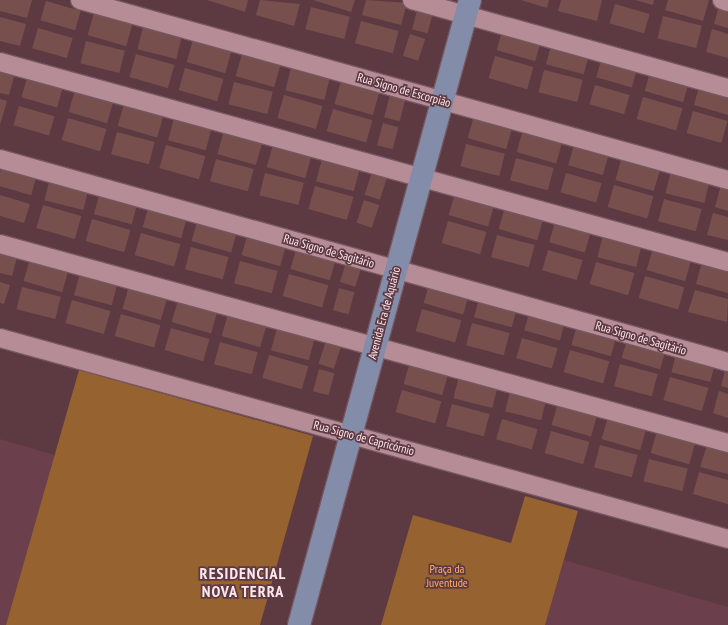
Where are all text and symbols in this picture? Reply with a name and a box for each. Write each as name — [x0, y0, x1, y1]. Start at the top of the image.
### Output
street label: Rua Signo de Escorpião — [356, 70, 452, 110]
street label: Rua Signo de Sagitário — [282, 231, 376, 271]
street label: Avenida Era de Aquário — [365, 265, 403, 361]
street label: Rua Signo de Sagitário — [594, 318, 688, 358]
street label: Rua Signo de Capricórnio — [312, 418, 416, 458]
park label: Praça da Juventude — [426, 562, 468, 590]
district label: RESIDENCIAL NOVA TERRA — [200, 563, 286, 601]

